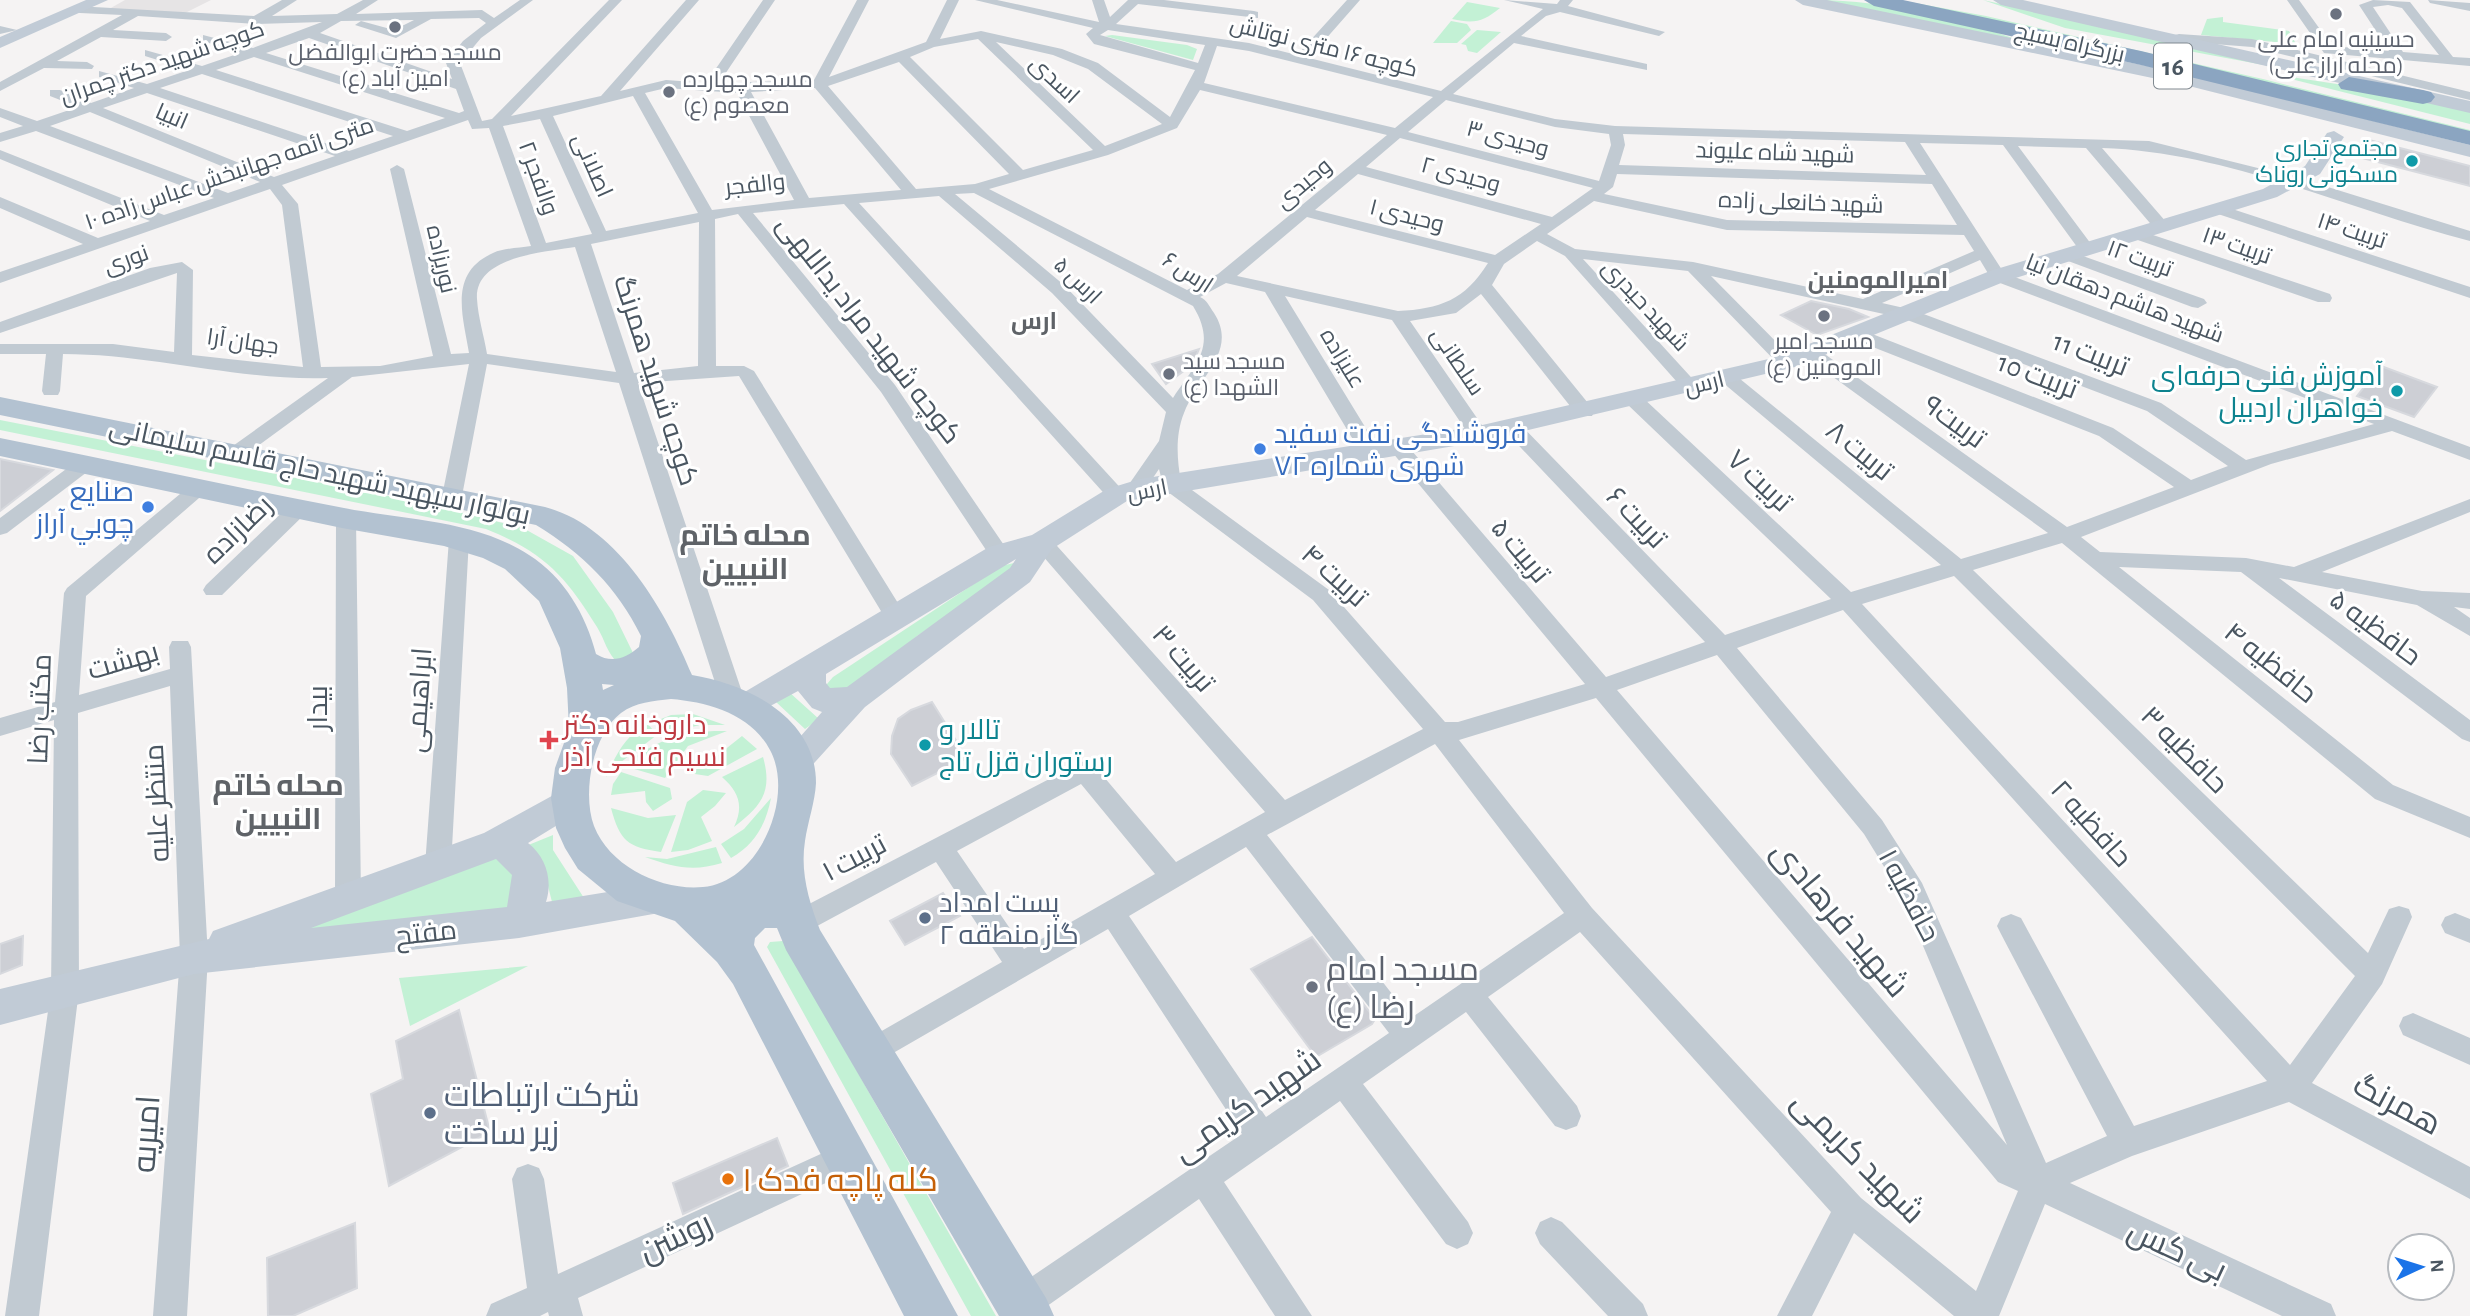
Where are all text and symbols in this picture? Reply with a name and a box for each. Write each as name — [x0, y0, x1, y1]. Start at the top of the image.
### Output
marker: حسینیه امام علی (محله آراز علی) — [2328, 6, 2344, 22]
street label: کوچه ۱۶ متری نوتاش — [1227, 12, 1420, 84]
street label: کوچه شهید دکتر چمران — [57, 17, 268, 111]
marker: مسجد حضرت ابوالفضل (ع) امین آباد — [387, 19, 403, 35]
street label: بزرگراه بسیج — [2012, 20, 2127, 70]
place label: حسینیه امام علی (محله آراز علی) — [2258, 29, 2414, 79]
place label: مسجد حضرت ابوالفضل (ع) امین آباد — [288, 42, 502, 94]
road number: 16 — [2154, 44, 2192, 88]
street label: اسدی — [1024, 52, 1083, 109]
place label: مسجد چهارده معصوم (ع) — [683, 69, 813, 121]
marker: مسجد چهارده معصوم (ع) — [661, 84, 677, 100]
street label: انبیا — [152, 100, 191, 134]
street label: ۱۰ متری ائمه جهانبخش عباس زاده — [82, 113, 377, 236]
street label: وحیدی ۳ — [1464, 117, 1551, 162]
street label: اصلانی — [567, 130, 616, 201]
street label: شهید شاه علیوند — [1695, 138, 1855, 169]
place label: مجتمع تجاری مسکونی روناک — [2255, 138, 2398, 188]
street label: والفجر ۲ — [514, 139, 561, 218]
marker: مجتمع تجاری مسکونی روناک — [2404, 153, 2420, 169]
street label: وحیدی — [1272, 154, 1337, 215]
street label: وحیدی ۲ — [1418, 154, 1503, 198]
street label: والفجر — [722, 171, 786, 200]
street label: شهید خانعلی زاده — [1718, 188, 1884, 219]
street label: وحیدی ۱ — [1367, 196, 1446, 238]
street label: کوچه شهید مراد یداللهی — [769, 210, 967, 451]
street label: تربیت ۱۴ — [2314, 210, 2389, 253]
street label: نوریزاده — [422, 223, 460, 296]
street label: تربیت ۱۳ — [2199, 224, 2274, 269]
street label: تربیت ۱۲ — [2104, 237, 2175, 282]
street label: نوری — [101, 242, 152, 280]
street label: ارس ۶ — [1157, 249, 1216, 299]
street label: شهید هاشم دهقان نیا — [2021, 250, 2227, 351]
street label: ارس ۵ — [1048, 253, 1105, 310]
street label: شهید حیدری — [1596, 255, 1693, 357]
district label: امیرالمومنین — [1808, 269, 1948, 294]
street label: کوچه شهید همرنگ — [605, 272, 703, 490]
marker: مسجد امیر المومنین (ع) — [1816, 308, 1832, 324]
district label: ارس — [1011, 310, 1057, 335]
street label: جهان آرا — [205, 324, 280, 360]
street label: سلطانی — [1425, 324, 1488, 401]
street label: علیزاده — [1315, 325, 1368, 393]
street label: تربیت 11 — [2049, 328, 2132, 382]
place label: مسجد امیر المومنین (ع) — [1766, 331, 1882, 383]
street label: تربیت 10 — [1993, 349, 2082, 405]
place label: مسجد سید الشهدا (ع) — [1183, 351, 1286, 403]
place label: آموزش فنی حرفه‌ای خواهران اردبیل — [2151, 360, 2383, 424]
marker: مسجد سید الشهدا (ع) — [1161, 366, 1177, 382]
street label: ارس — [1682, 368, 1727, 401]
marker: آموزش فنی حرفه‌ای خواهران اردبیل — [2389, 383, 2405, 399]
street label: تربیت۹ — [1918, 391, 1990, 455]
street label: بولوار سپهبد شهید حاج قاسم سلیمانی — [106, 413, 533, 534]
street label: تربیت ۸ — [1820, 417, 1898, 487]
place label: فروشندگی نفت سفید شهری شماره ۷۲ — [1274, 420, 1526, 482]
marker: فروشندگی نفت سفید شهری شماره ۷۲ — [1252, 441, 1268, 457]
street label: تربیت ۷ — [1721, 445, 1797, 518]
street label: ارس — [1125, 476, 1169, 508]
place label: صنايع چوبي آراز — [34, 479, 134, 545]
street label: تربیت ۶ — [1600, 483, 1671, 555]
street label: رضازاده — [199, 491, 278, 569]
marker: صنايع چوبي آراز — [140, 499, 156, 515]
street label: تربیت ۵ — [1485, 514, 1554, 589]
district label: محله خاتم النبیین — [679, 521, 811, 587]
street label: تربیت ۴ — [1295, 540, 1372, 613]
street label: حافظیه ۵ — [2324, 585, 2426, 672]
street label: حافظیه ۴ — [2218, 618, 2321, 709]
street label: تربیت ۳ — [1146, 621, 1219, 698]
street label: بهشت — [84, 637, 163, 686]
street label: ابراهیمی — [402, 647, 439, 754]
street label: مکتب رضا — [25, 653, 57, 765]
street label: بیدار — [305, 685, 333, 733]
street label: حافظیه ۳ — [2135, 702, 2232, 799]
place label: داروخانه دکتر نسیم فتحی آذر — [561, 712, 726, 776]
place label: تالار و رستوران قزل تاج — [939, 717, 1113, 780]
marker: داروخانه دکتر نسیم فتحی آذر — [541, 732, 557, 748]
marker: تالار و رستوران قزل تاج — [917, 737, 933, 753]
street label: منتظر علیه — [141, 743, 175, 863]
district label: محله خاتم النبیین — [212, 771, 344, 837]
street label: حافظیه ۲ — [2045, 776, 2136, 873]
street label: تربیت ۱ — [818, 830, 892, 887]
street label: شهید فرهادی — [1764, 834, 1915, 1005]
street label: حافظیه ۱ — [1873, 845, 1944, 946]
place label: پست امداد گاز منطقه ۲ — [939, 890, 1079, 950]
marker: پست امداد گاز منطقه ۲ — [917, 910, 933, 926]
street label: مفتح — [394, 917, 459, 954]
place label: مسجد امام رضا (ع) — [1326, 954, 1479, 1029]
marker: مسجد امام رضا (ع) — [1304, 979, 1320, 995]
street label: شهید کریمی — [1167, 1042, 1329, 1171]
street label: همرنگ — [2347, 1069, 2446, 1143]
place label: شرکت ارتباطات زیر ساخت — [444, 1079, 640, 1152]
street label: شهید کریمی — [1783, 1084, 1931, 1232]
street label: امیریه — [128, 1094, 168, 1174]
marker: شرکت ارتباطات زیر ساخت — [422, 1105, 438, 1121]
place label: کله پاچه فدک ۱ — [742, 1165, 938, 1201]
marker: کله پاچه فدک ۱ — [720, 1171, 736, 1187]
street label: روشن — [634, 1206, 719, 1271]
street label: بی کس — [2121, 1214, 2232, 1290]
north arrow — [2386, 1232, 2456, 1302]
text: N — [2427, 1259, 2446, 1273]

